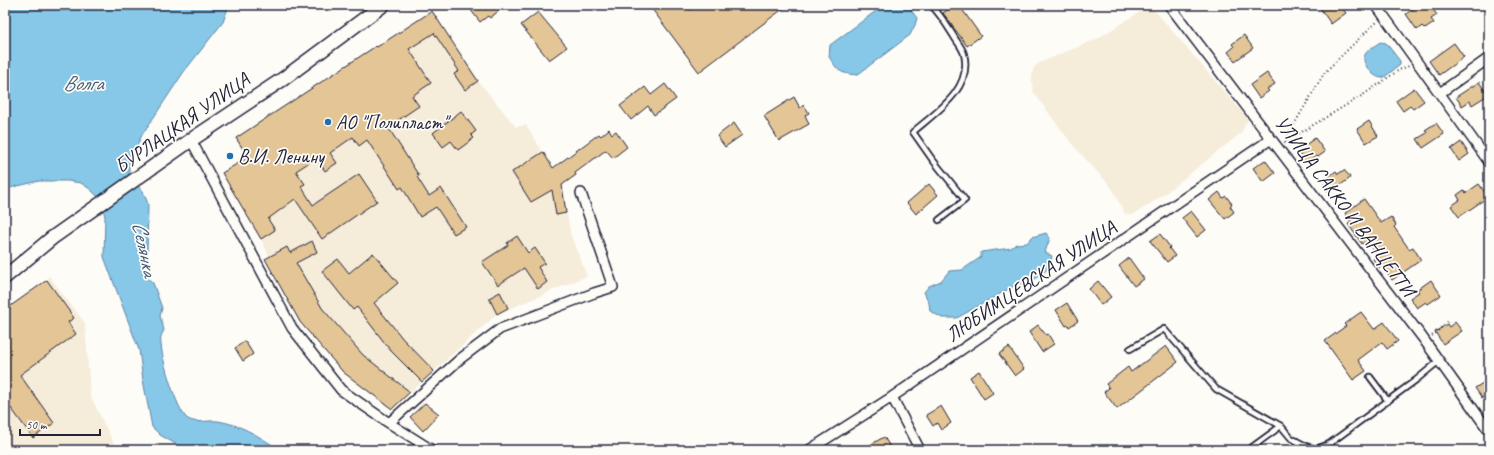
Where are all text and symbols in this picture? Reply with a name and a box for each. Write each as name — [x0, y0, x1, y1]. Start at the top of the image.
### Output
street label: БУРЛАЦКАЯ УЛИЦА — [110, 67, 255, 179]
water label: Волга — [63, 70, 106, 96]
place label: АО "Полипласт" — [336, 110, 452, 135]
street label: УЛИЦА САККО И ВАНЦЕТТИ — [1269, 111, 1423, 303]
marker: АО "Полипласт" — [323, 117, 333, 127]
place label: В.И. Ленину — [238, 144, 326, 169]
marker: В.И. Ленину — [225, 151, 235, 161]
street label: ЛЮБИМЦЕВСКАЯ УЛИЦА — [941, 214, 1122, 347]
water label: Селянка — [127, 219, 164, 281]
scale bar — [20, 411, 100, 437]
text: 50 m — [26, 417, 48, 433]

